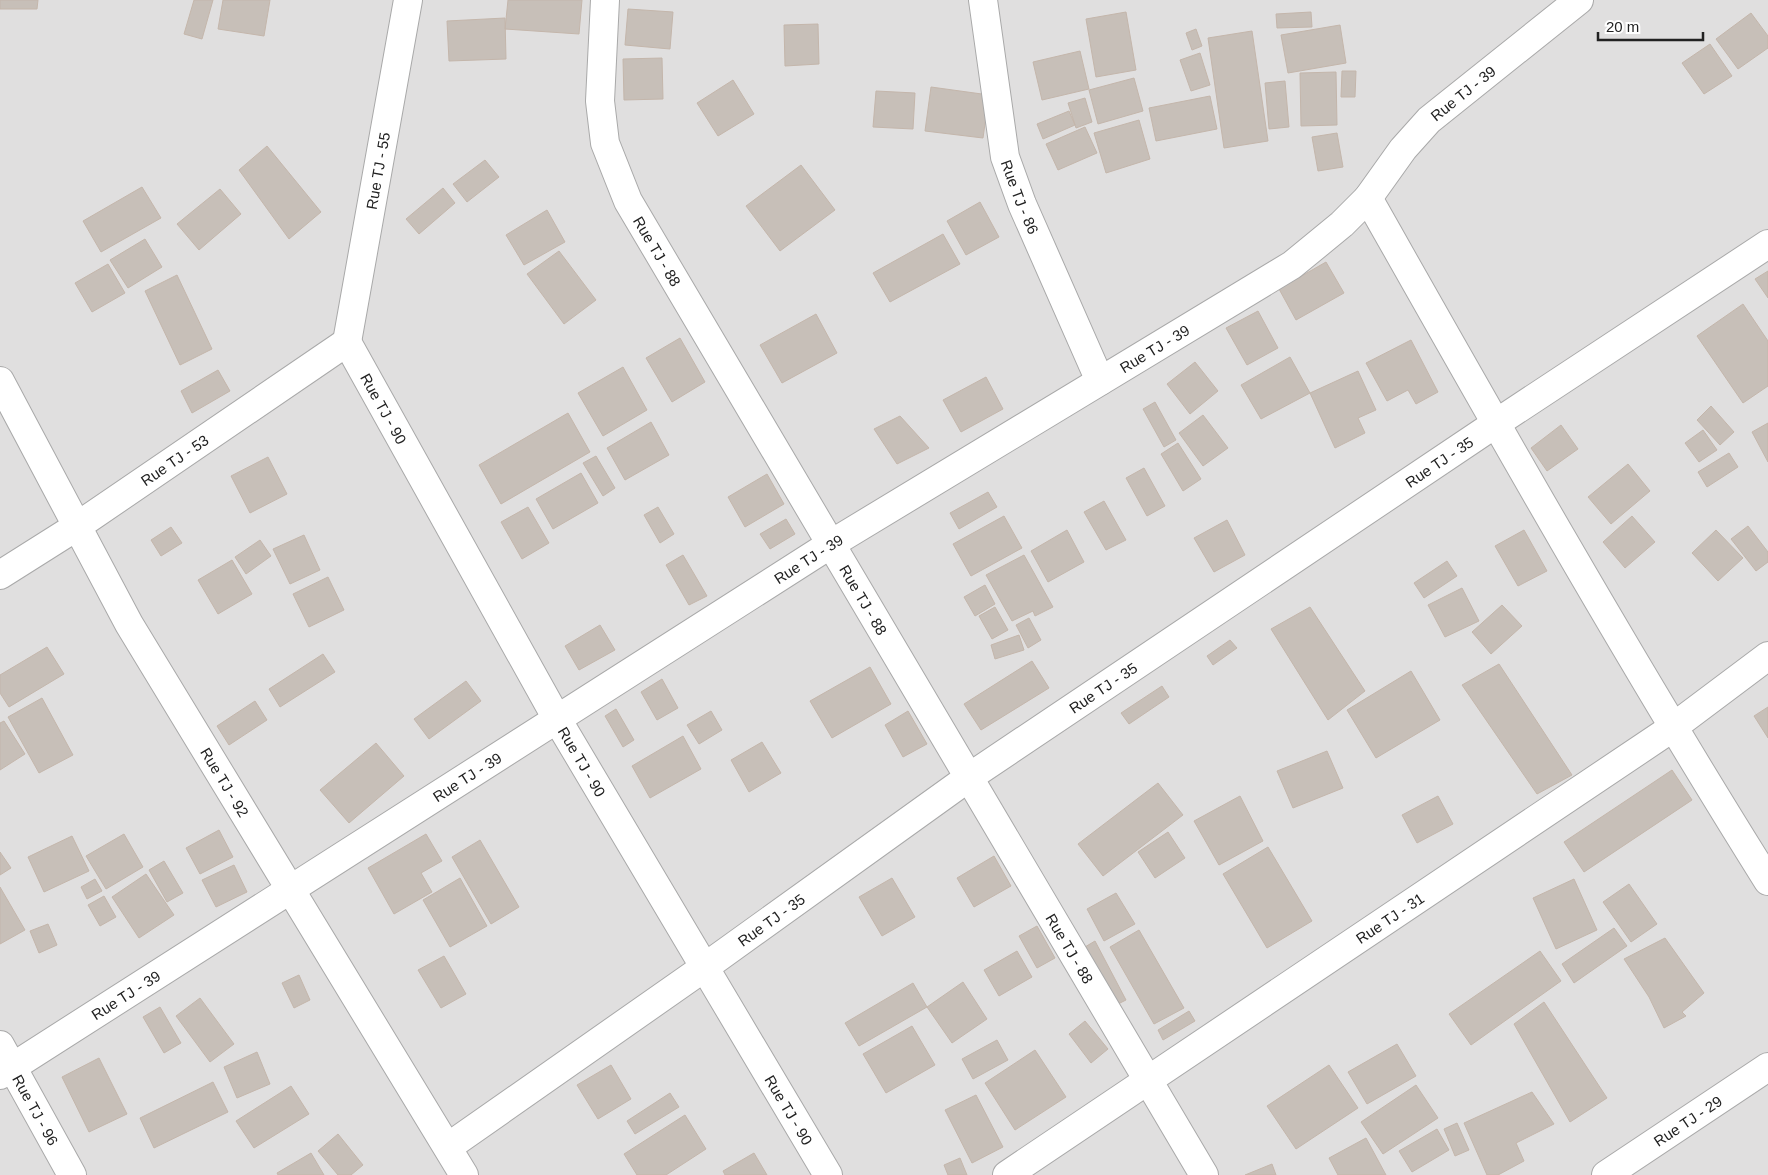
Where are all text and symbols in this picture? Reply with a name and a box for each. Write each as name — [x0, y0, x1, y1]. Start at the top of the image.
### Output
scale bar — [1598, 10, 1703, 42]
text: 20 m — [1606, 18, 1639, 35]
street label: Rue TJ - 39 — [1427, 62, 1499, 124]
street label: Rue TJ - 55 — [362, 131, 393, 211]
street label: Rue TJ - 86 — [998, 157, 1043, 236]
street label: Rue TJ - 88 — [630, 213, 685, 289]
street label: Rue TJ - 39 — [1116, 321, 1192, 376]
street label: Rue TJ - 90 — [358, 370, 410, 447]
street label: Rue TJ - 53 — [137, 431, 211, 489]
street label: Rue TJ - 35 — [1402, 433, 1476, 490]
street label: Rue TJ - 39 — [771, 531, 846, 587]
street label: Rue TJ - 88 — [837, 562, 891, 638]
street label: Rue TJ - 35 — [1066, 659, 1140, 716]
street label: Rue TJ - 90 — [555, 724, 610, 799]
street label: Rue TJ - 92 — [197, 744, 253, 820]
street label: Rue TJ - 39 — [429, 748, 504, 805]
street label: Rue TJ - 31 — [1352, 889, 1427, 947]
street label: Rue TJ - 35 — [734, 890, 808, 949]
street label: Rue TJ - 88 — [1043, 910, 1097, 986]
street label: Rue TJ - 39 — [88, 967, 163, 1023]
street label: Rue TJ - 96 — [9, 1071, 62, 1148]
street label: Rue TJ - 90 — [762, 1072, 816, 1148]
street label: Rue TJ - 29 — [1650, 1092, 1725, 1149]

